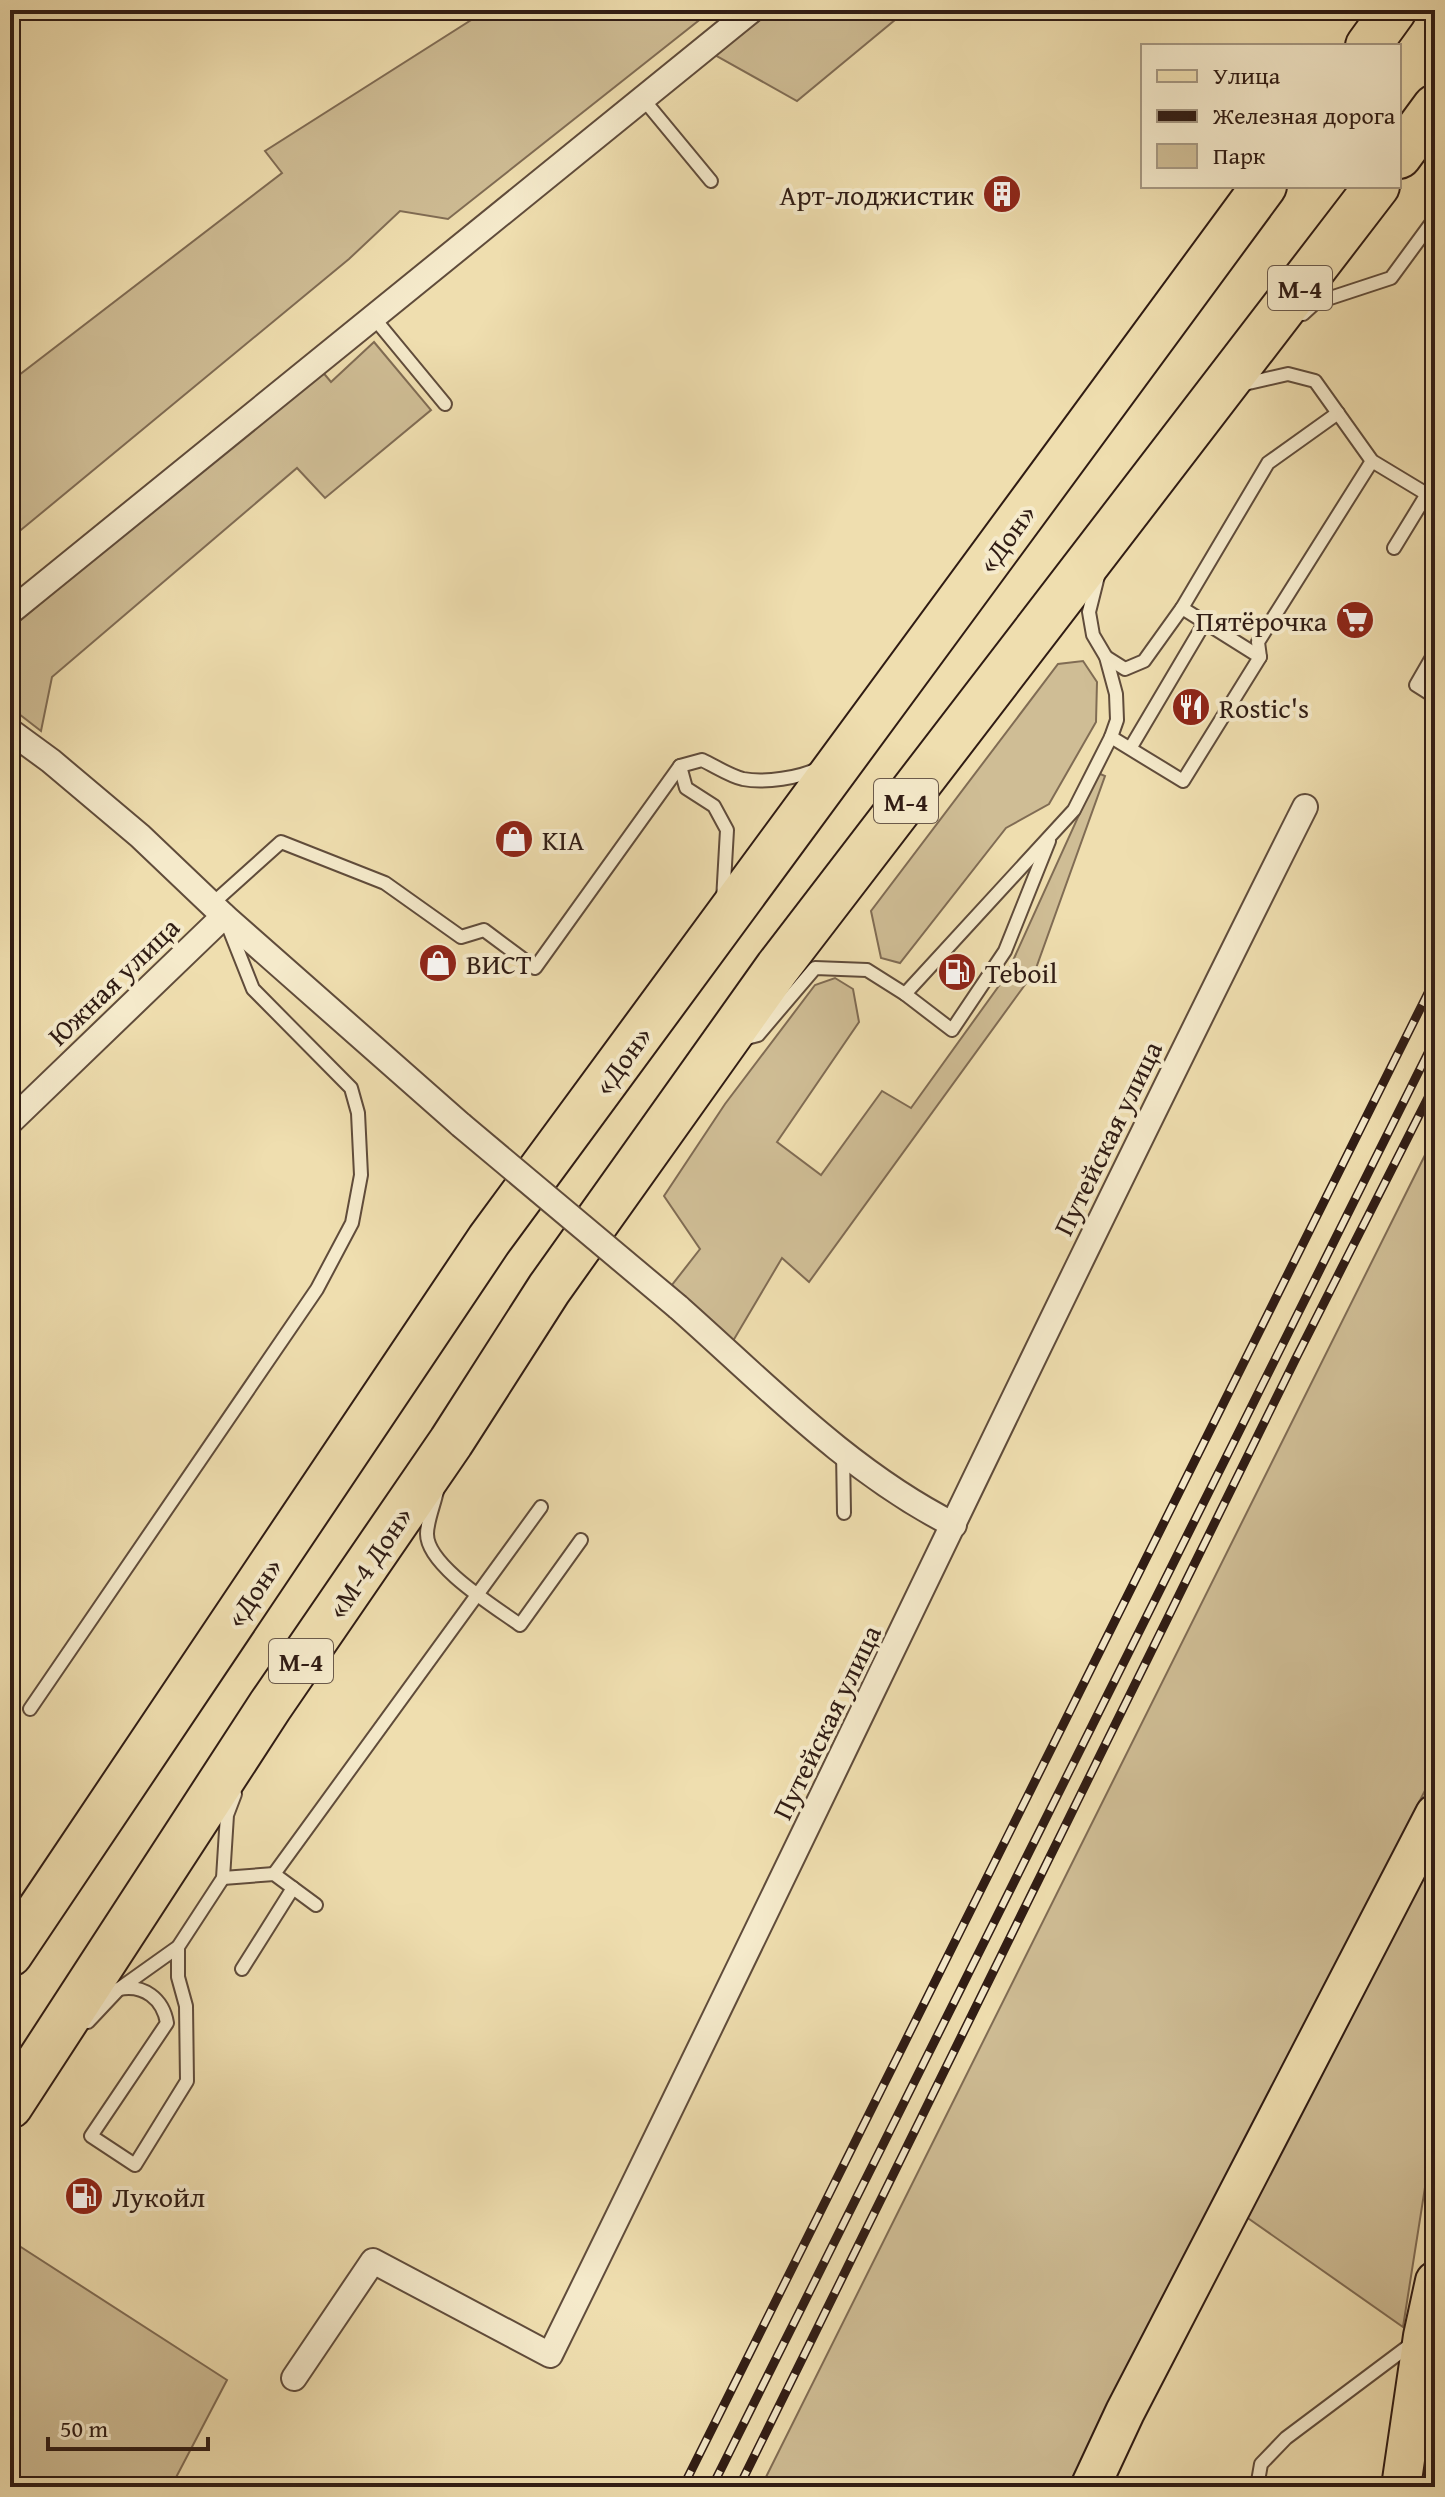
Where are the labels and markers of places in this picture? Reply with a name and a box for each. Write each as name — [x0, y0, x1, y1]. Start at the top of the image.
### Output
building icon: Арт-лоджистик — [981, 173, 1023, 215]
place label: Арт-лоджистик — [779, 174, 974, 215]
supermarket icon: Пятёрочка — [1334, 599, 1376, 641]
place label: Пятёрочка — [1196, 600, 1328, 641]
restaurant icon: Rostic's — [1170, 686, 1212, 728]
place label: Rostic's — [1219, 687, 1309, 728]
shop icon: KIA — [493, 818, 535, 860]
place label: KIA — [542, 819, 584, 860]
shop icon: ВИСТ — [417, 942, 459, 984]
place label: ВИСТ — [466, 943, 532, 984]
fuel station icon: Teboil — [936, 951, 978, 993]
place label: Teboil — [985, 952, 1057, 993]
fuel station icon: Лукойл — [63, 2175, 105, 2217]
place label: Лукойл — [112, 2176, 205, 2217]

